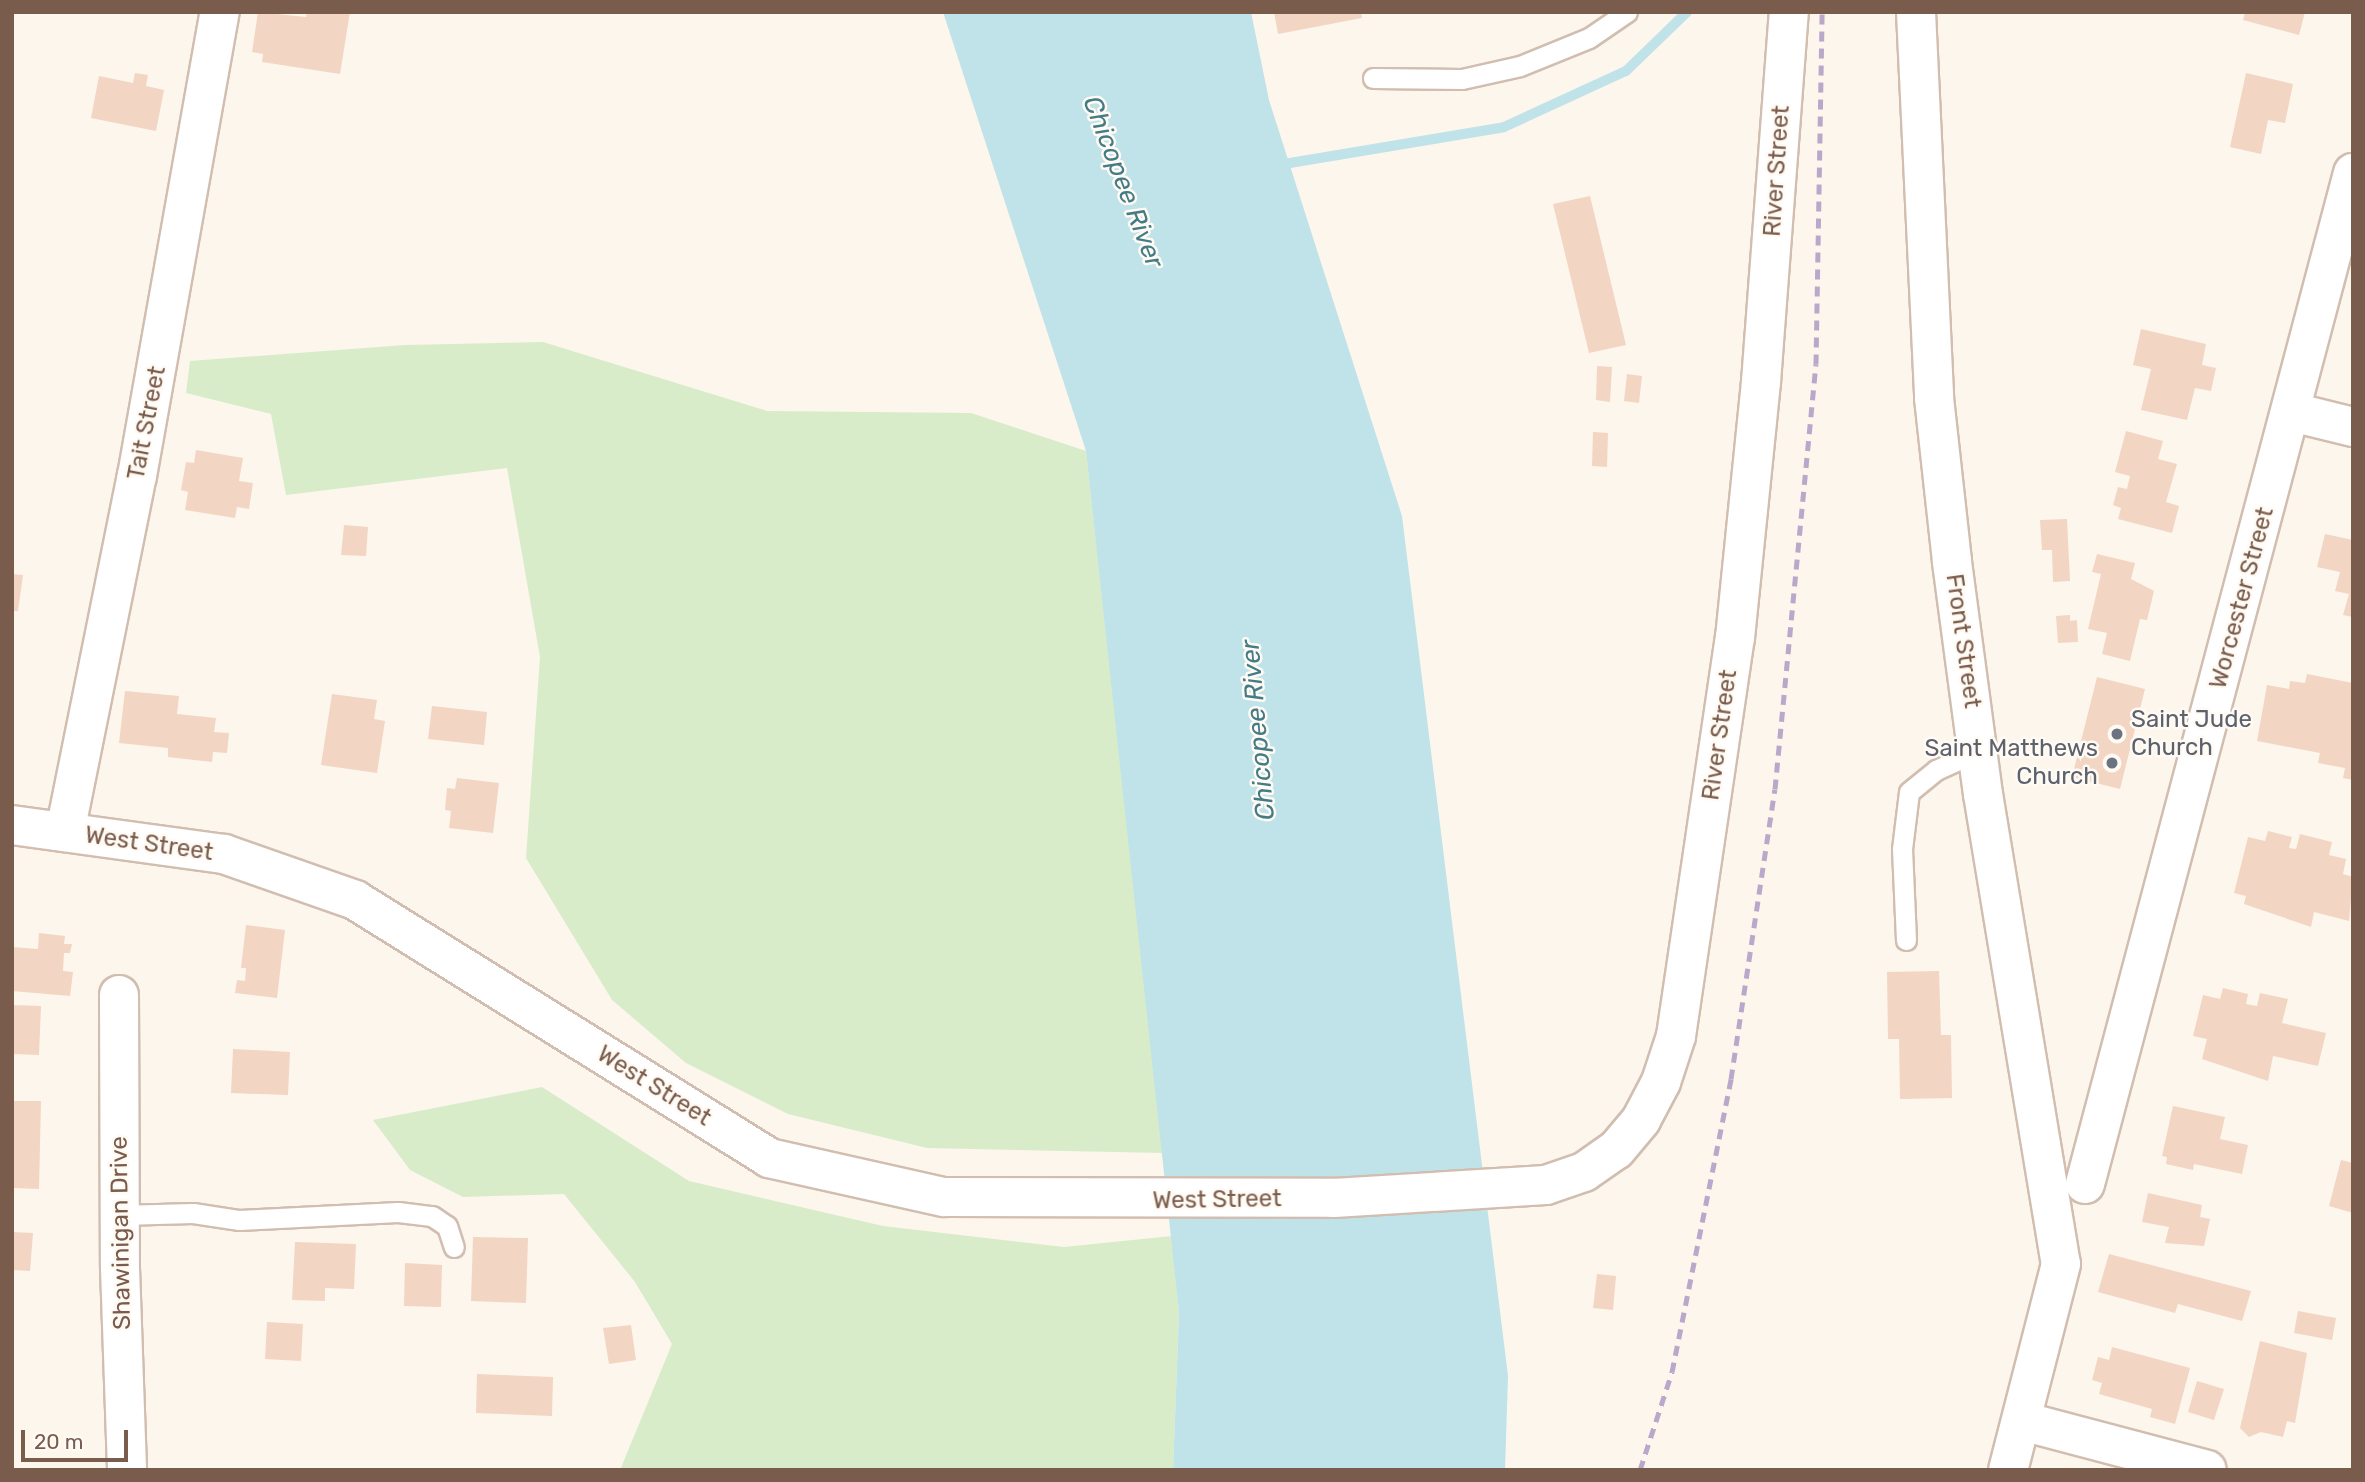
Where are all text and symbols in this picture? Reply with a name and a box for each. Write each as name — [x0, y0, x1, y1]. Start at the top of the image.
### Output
water label: Chicopee River — [1076, 92, 1170, 272]
street label: River Street — [1758, 104, 1796, 238]
street label: Tait Street — [122, 364, 172, 482]
street label: Worcester Street — [2204, 504, 2280, 692]
street label: Front Street — [1939, 572, 1987, 710]
water label: Chicopee River — [1235, 638, 1281, 822]
street label: River Street — [1697, 668, 1743, 802]
place label: Saint Jude Church — [2131, 706, 2252, 762]
marker: Saint Jude Church — [2109, 726, 2125, 742]
place label: Saint Matthews Church — [1925, 735, 2098, 791]
marker: Saint Matthews Church — [2104, 755, 2120, 771]
street label: West Street — [83, 821, 215, 867]
street label: West Street — [592, 1040, 716, 1132]
street label: Shawinigan Drive — [105, 1136, 137, 1330]
street label: West Street — [1152, 1184, 1282, 1216]
scale bar — [24, 1416, 131, 1460]
text: 20 m — [34, 1429, 83, 1454]

